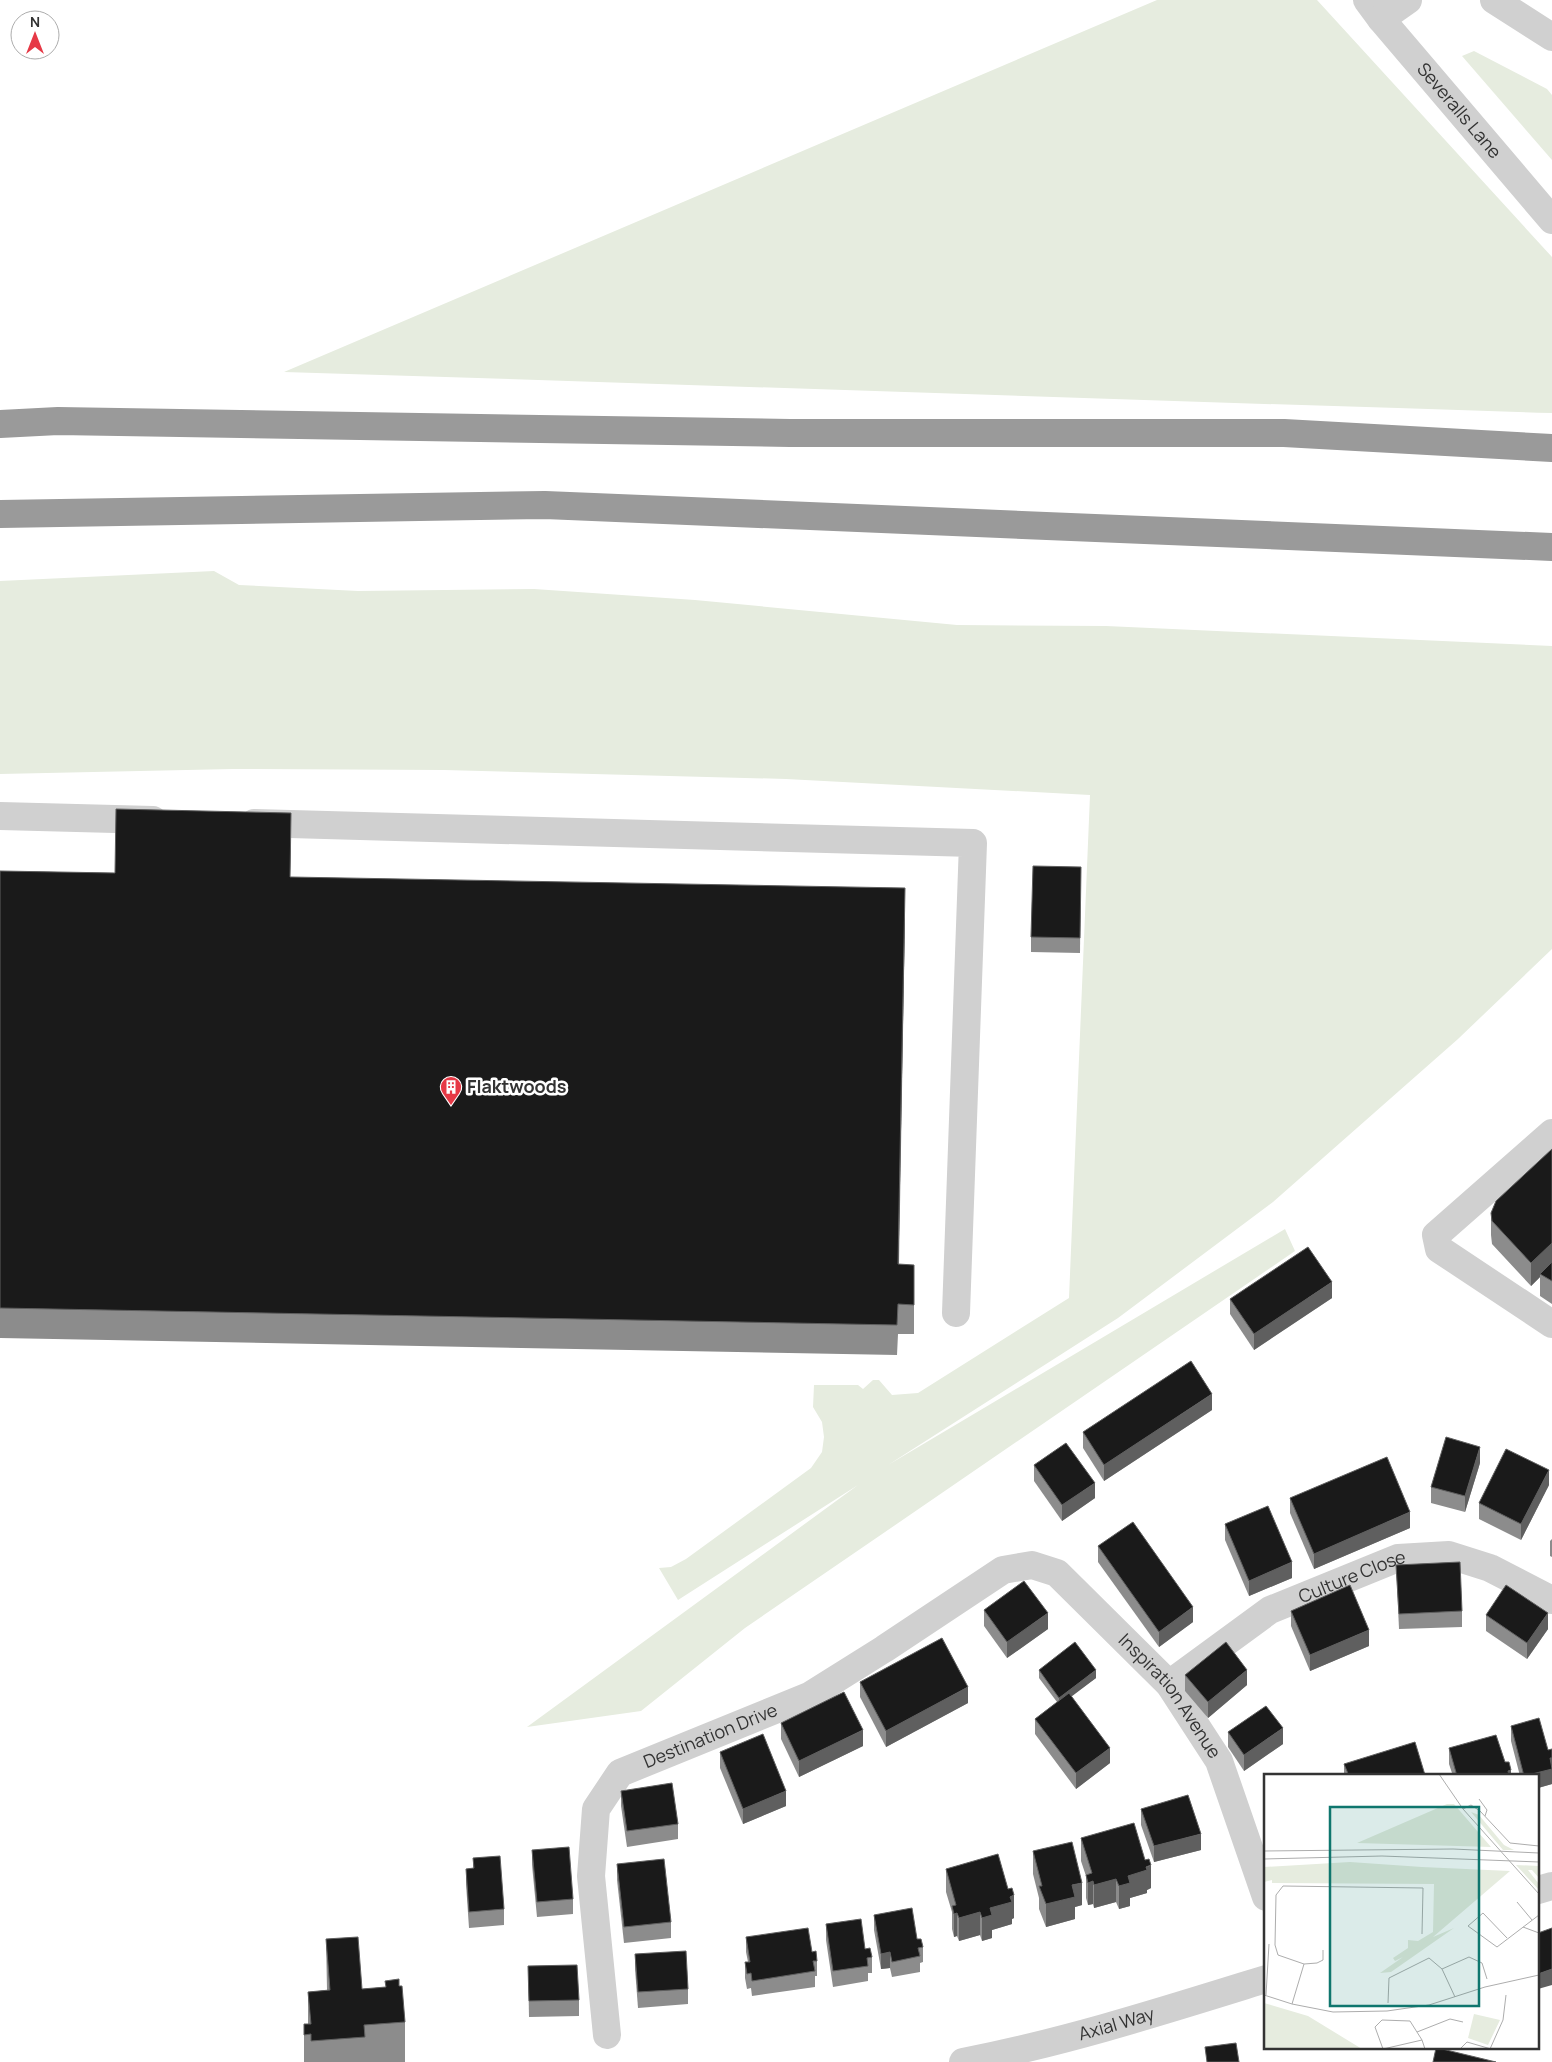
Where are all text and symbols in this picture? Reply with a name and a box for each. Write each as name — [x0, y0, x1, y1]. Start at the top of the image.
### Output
north arrow — [10, 10, 60, 60]
text: N — [30, 12, 40, 31]
street label: Severalls Lane — [1412, 57, 1507, 163]
place label: Flaktwoods — [467, 1074, 567, 1098]
building icon: Flaktwoods — [439, 1075, 463, 1106]
street label: Culture Close — [1295, 1545, 1406, 1608]
street label: Inspiration Avenue — [1114, 1628, 1227, 1763]
street label: Destination Drive — [640, 1697, 781, 1773]
inset map — [1264, 1774, 1540, 2050]
street label: Axial Way — [1075, 2001, 1157, 2045]

